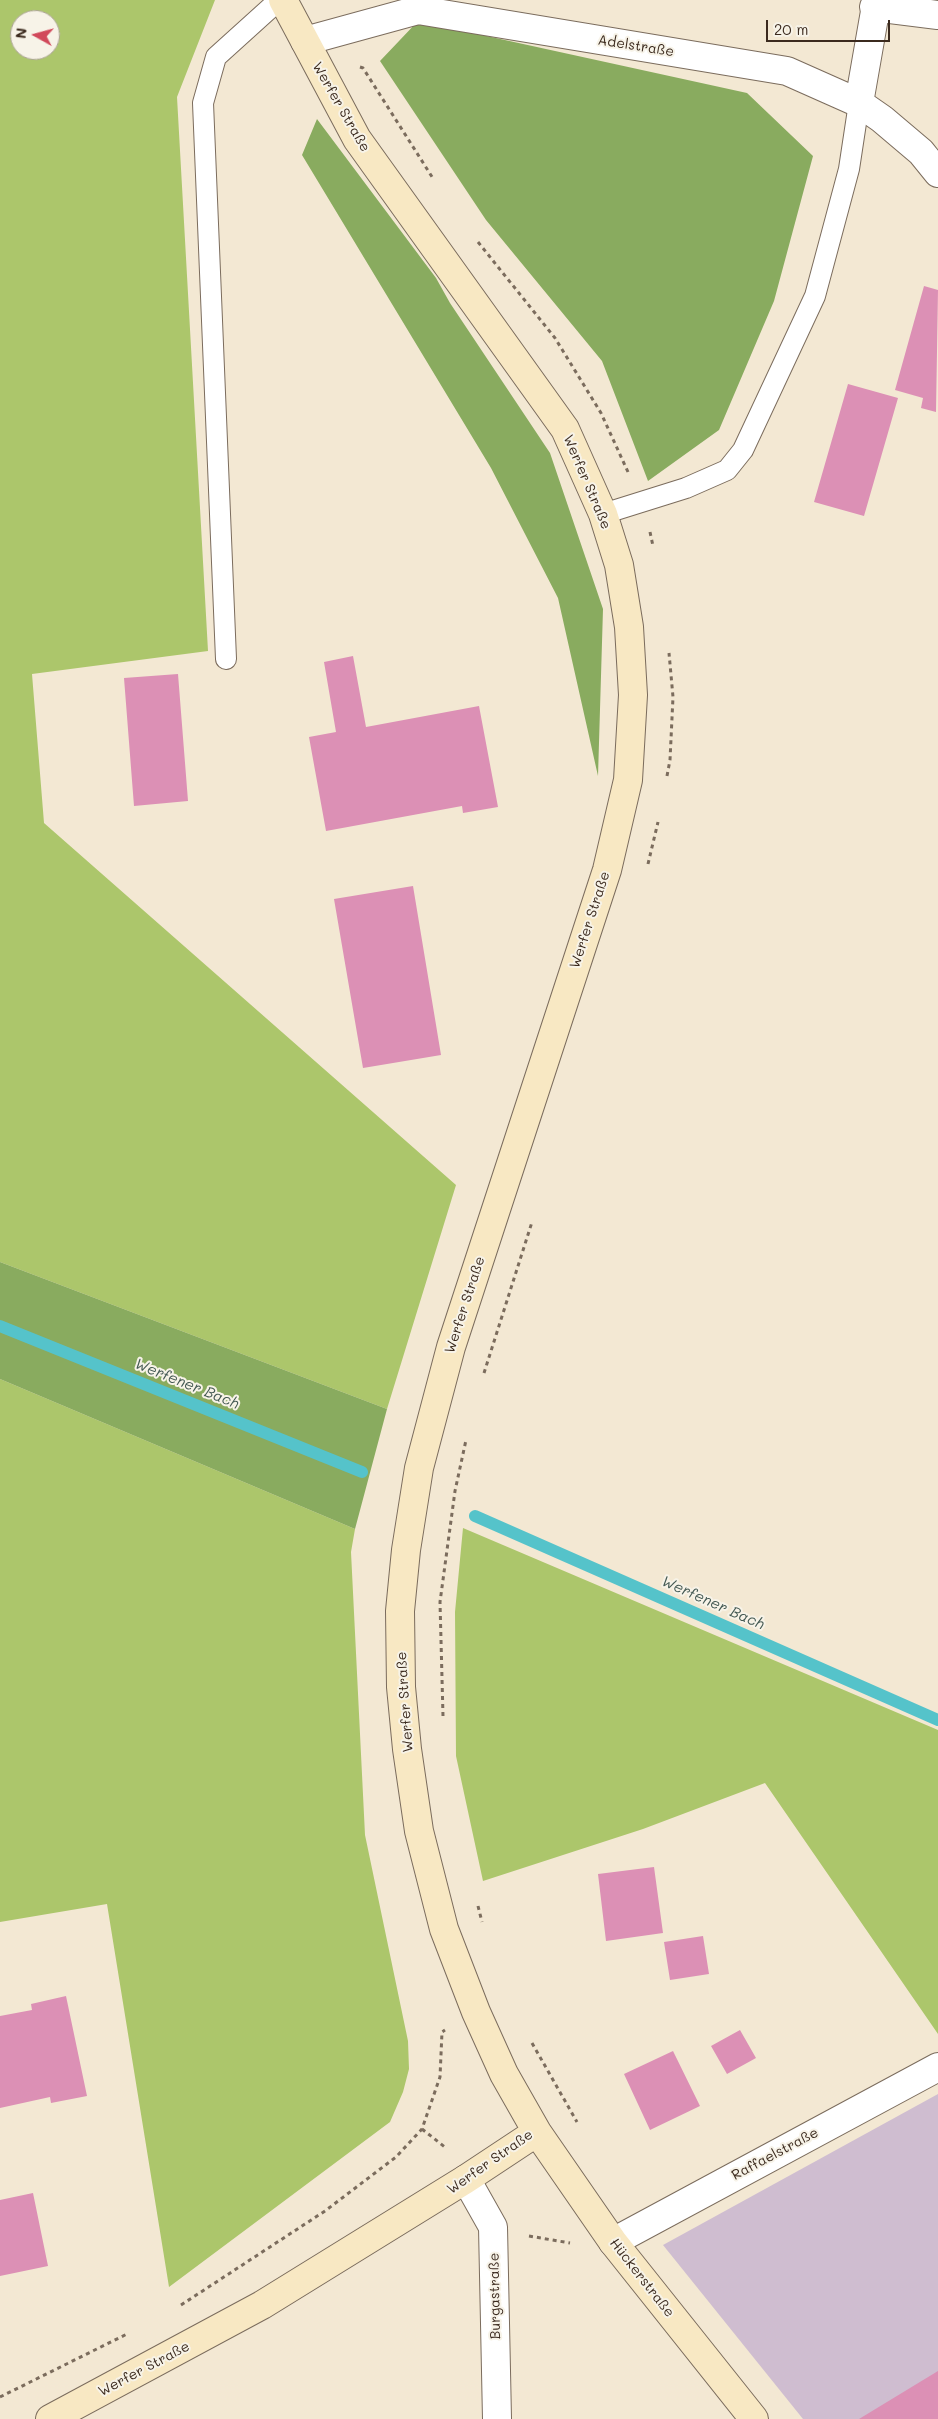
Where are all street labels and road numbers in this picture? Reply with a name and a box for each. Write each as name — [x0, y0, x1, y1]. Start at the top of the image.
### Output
street label: Adelstraße — [597, 32, 675, 60]
street label: Werfer Straße — [308, 59, 374, 155]
street label: Werfer Straße — [560, 432, 614, 532]
street label: Werfer Straße — [566, 869, 614, 971]
street label: Werfer Straße — [441, 1254, 489, 1356]
street label: Werfer Straße — [393, 1651, 417, 1753]
street label: Raffaelstraße — [729, 2124, 821, 2184]
street label: Werfer Straße — [444, 2126, 536, 2198]
street label: Hückerstraße — [606, 2235, 678, 2321]
street label: Burgastraße — [486, 2253, 504, 2339]
street label: Werfer Straße — [95, 2338, 193, 2400]

